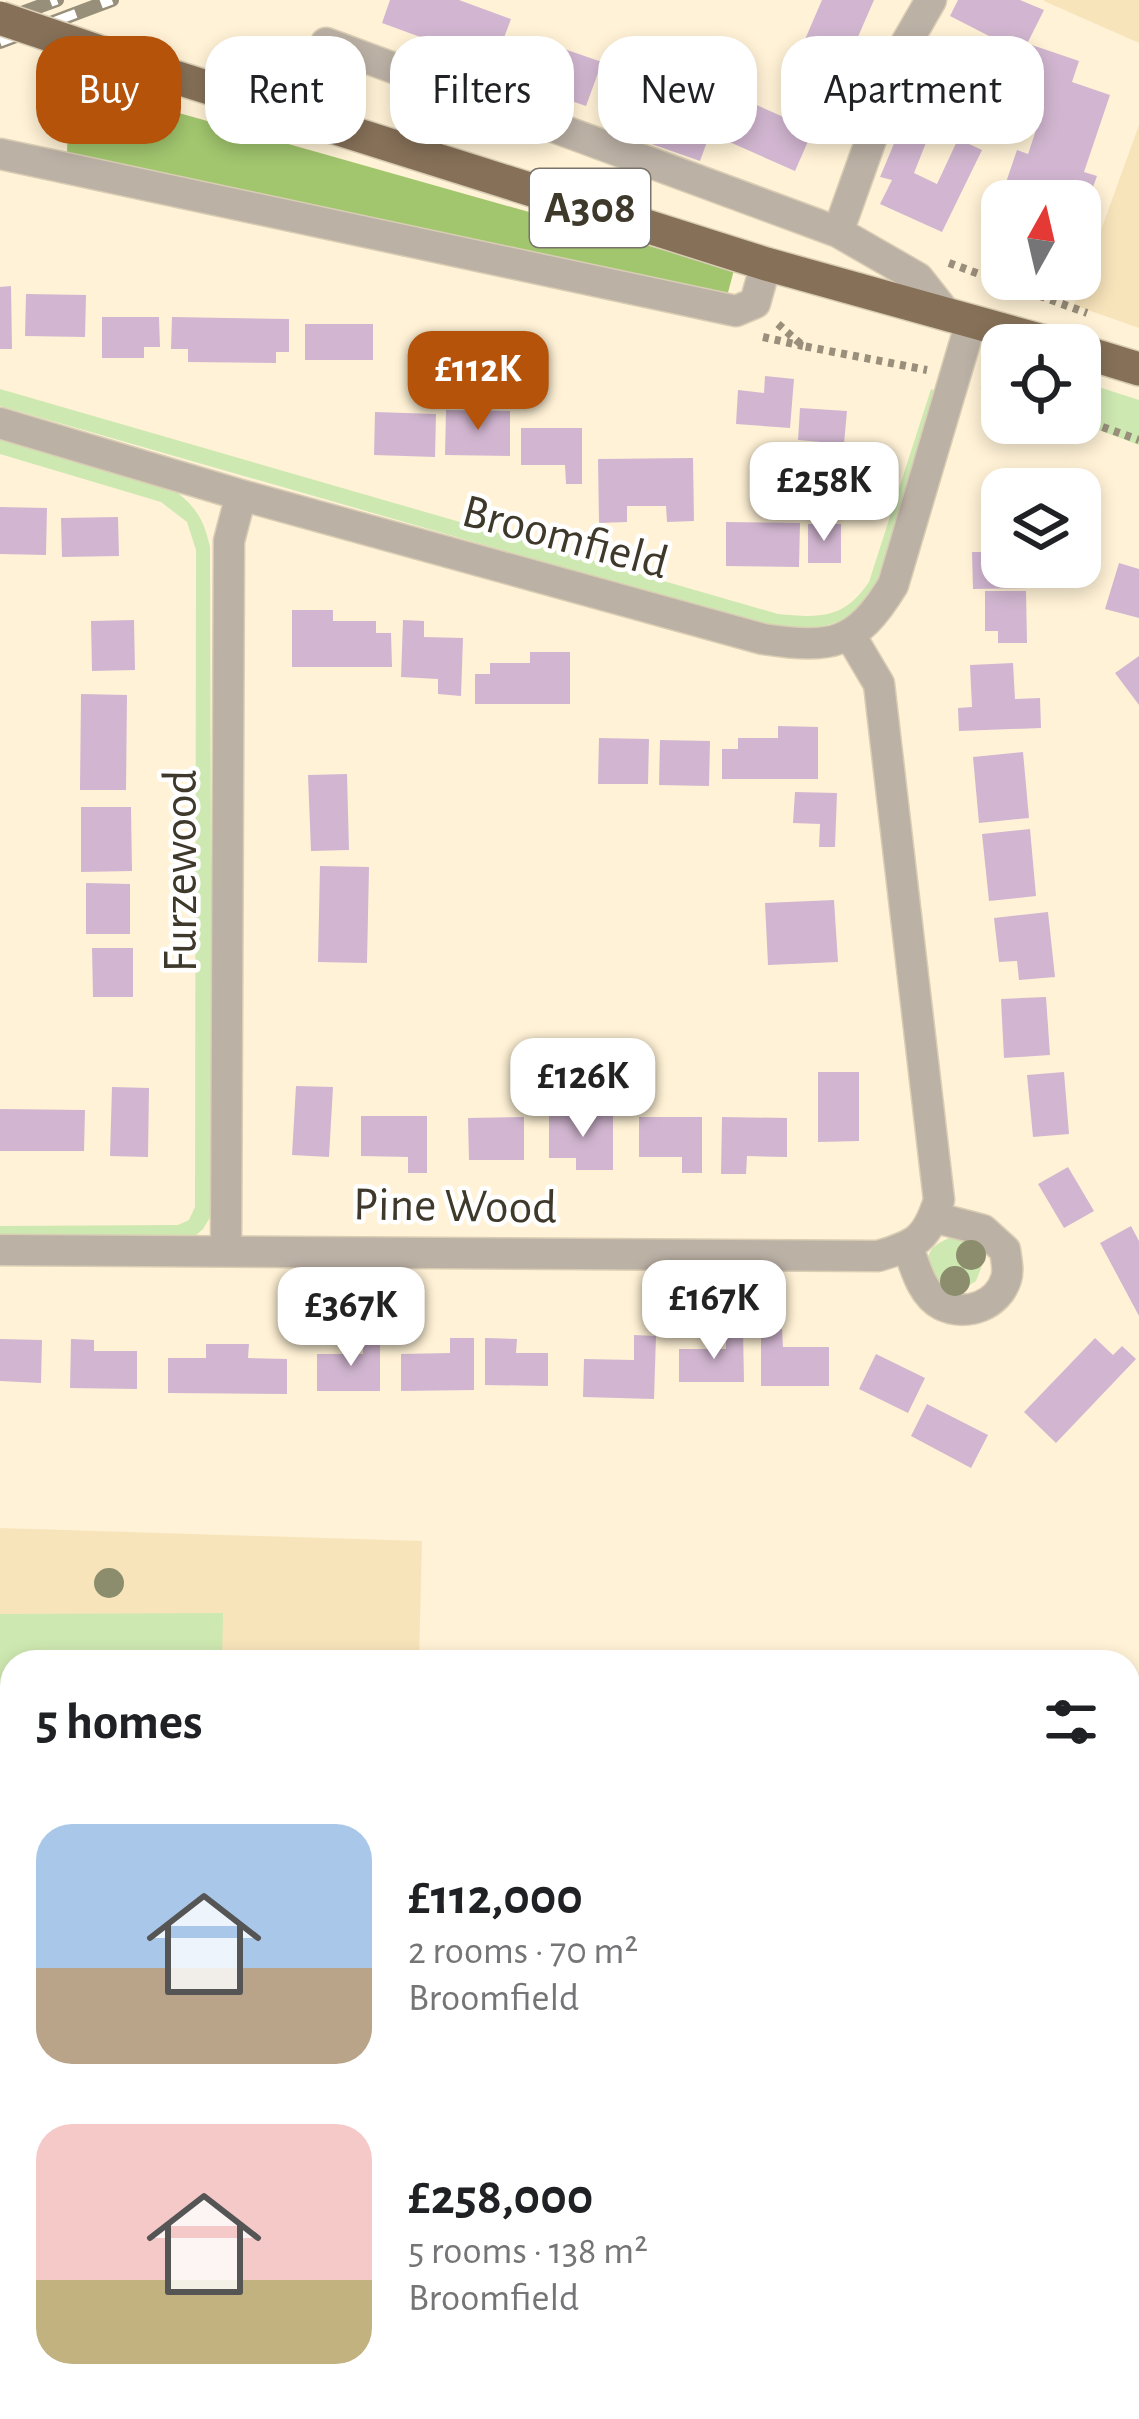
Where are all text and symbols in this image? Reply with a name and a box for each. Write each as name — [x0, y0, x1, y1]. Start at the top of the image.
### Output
chip: Buy — [36, 36, 181, 144]
chip: Rent — [205, 36, 366, 144]
chip: Filters — [390, 36, 574, 144]
chip: New — [598, 36, 757, 144]
chip: Apartment — [781, 36, 1044, 144]
road number: A308 — [530, 169, 650, 247]
north arrow — [981, 180, 1101, 300]
map controls — [981, 180, 1101, 588]
button: locate — [981, 324, 1101, 444]
pin: £112K — [394, 331, 562, 433]
text: £112K — [435, 350, 521, 389]
pin: £258K — [740, 442, 908, 544]
text: £258K — [777, 461, 871, 500]
button: layers — [981, 468, 1101, 588]
street label: Broomfield — [457, 488, 673, 588]
street label: Furzewood — [158, 770, 206, 973]
pin: £126K — [499, 1038, 667, 1140]
text: £126K — [537, 1057, 629, 1096]
street label: Pine Wood — [353, 1181, 557, 1233]
pin: £167K — [630, 1260, 798, 1362]
pin: £367K — [267, 1267, 435, 1369]
text: £167K — [669, 1279, 759, 1318]
text: £367K — [305, 1286, 397, 1325]
icon: filters — [1038, 1689, 1104, 1755]
text: 5 homes — [36, 1697, 203, 1748]
icon: home — [132, 1872, 276, 2016]
text: £112,000 — [408, 1872, 583, 1923]
text: 2 rooms · 70 m² — [408, 1932, 638, 1971]
text: Broomfield — [408, 1979, 579, 2018]
icon: home — [132, 2172, 276, 2316]
text: £258,000 — [408, 2172, 593, 2223]
text: 5 rooms · 138 m² — [408, 2232, 648, 2271]
text: Broomfield — [408, 2279, 579, 2318]

